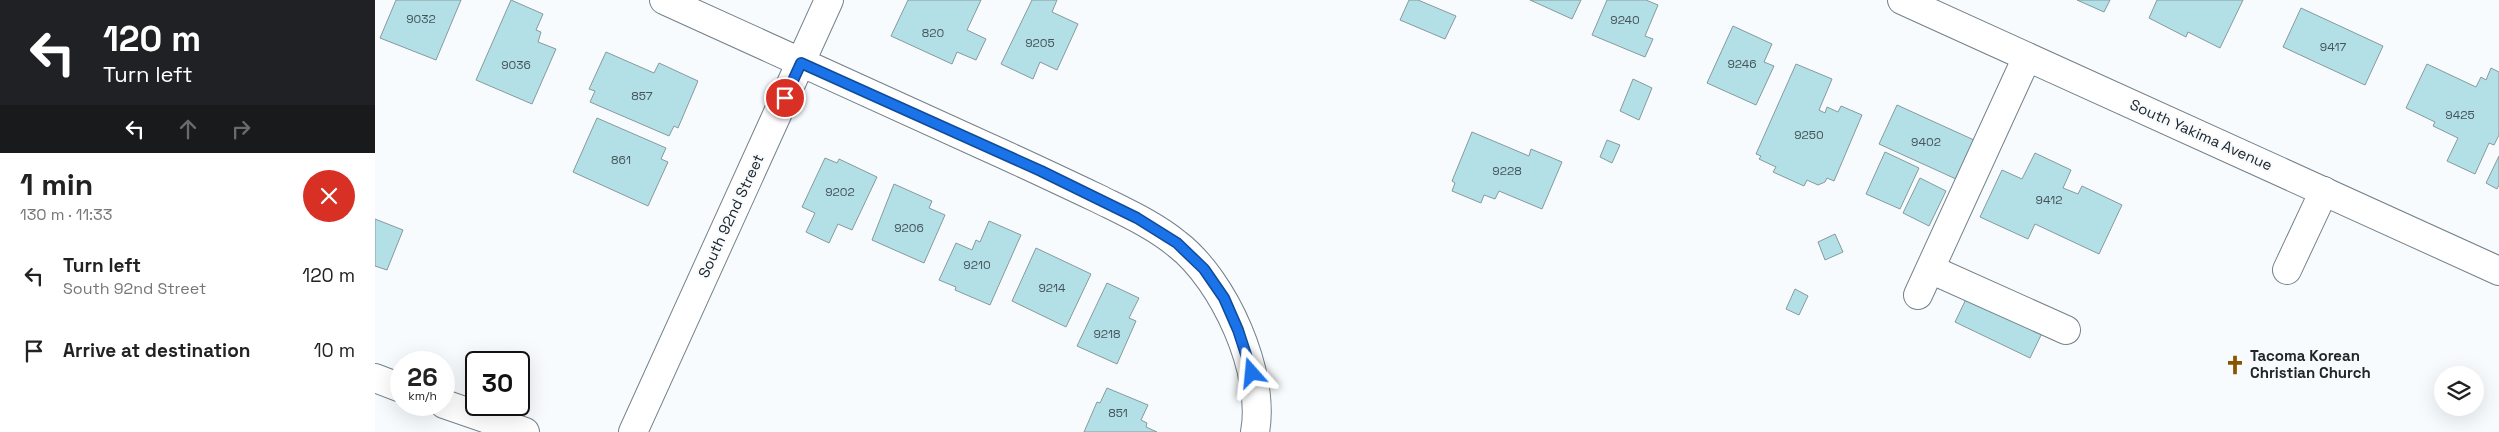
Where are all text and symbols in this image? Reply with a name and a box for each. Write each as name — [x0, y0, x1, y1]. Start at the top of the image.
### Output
house number: 9032 — [406, 11, 436, 27]
house number: 9240 — [1610, 12, 1640, 28]
text: 120 m — [103, 17, 201, 61]
icon: left — [20, 20, 85, 85]
house number: 820 — [922, 25, 944, 41]
house number: 9205 — [1025, 35, 1055, 51]
house number: 9417 — [2320, 39, 2346, 55]
house number: 9246 — [1727, 56, 1757, 72]
house number: 9036 — [501, 57, 531, 73]
text: Turn left — [103, 60, 193, 88]
pin — [764, 77, 806, 119]
icon: arrive — [771, 84, 799, 112]
house number: 857 — [631, 88, 653, 104]
street label: South Yakima Avenue — [2127, 95, 2275, 175]
house number: 9425 — [2445, 107, 2475, 123]
icon: left — [121, 115, 149, 143]
icon: ahead — [174, 115, 202, 143]
icon: right — [227, 115, 255, 143]
house number: 9250 — [1794, 127, 1824, 143]
house number: 9402 — [1911, 134, 1941, 150]
street label: South 92nd Street — [694, 151, 768, 281]
house number: 861 — [611, 152, 631, 168]
house number: 9228 — [1492, 163, 1522, 179]
text: 1 min — [20, 165, 93, 204]
button: close — [303, 170, 355, 222]
house number: 9202 — [825, 184, 855, 200]
house number: 9412 — [2036, 192, 2062, 208]
text: 130 m · 11:33 — [20, 204, 112, 225]
house number: 9206 — [894, 220, 924, 236]
text: Turn left — [63, 253, 141, 278]
house number: 9210 — [963, 257, 991, 273]
icon: left — [20, 262, 48, 290]
text: 120 m — [302, 263, 355, 288]
text: South 92nd Street — [63, 278, 206, 299]
house number: 9214 — [1038, 280, 1066, 296]
house number: 9218 — [1093, 326, 1121, 342]
icon: arrive — [20, 337, 48, 365]
text: Arrive at destination — [63, 338, 251, 363]
text: 10 m — [314, 338, 355, 363]
position arrow — [1225, 346, 1277, 398]
place label: Tacoma Korean Christian Church — [2250, 346, 2371, 382]
speed limit sign: 30 — [465, 351, 530, 416]
church icon: Tacoma Korean Christian Church — [2224, 354, 2246, 376]
text: 26 — [407, 361, 438, 393]
map controls — [2434, 366, 2484, 416]
button: layers — [2434, 366, 2484, 416]
text: km/h — [408, 388, 437, 404]
house number: 851 — [1108, 405, 1128, 421]

